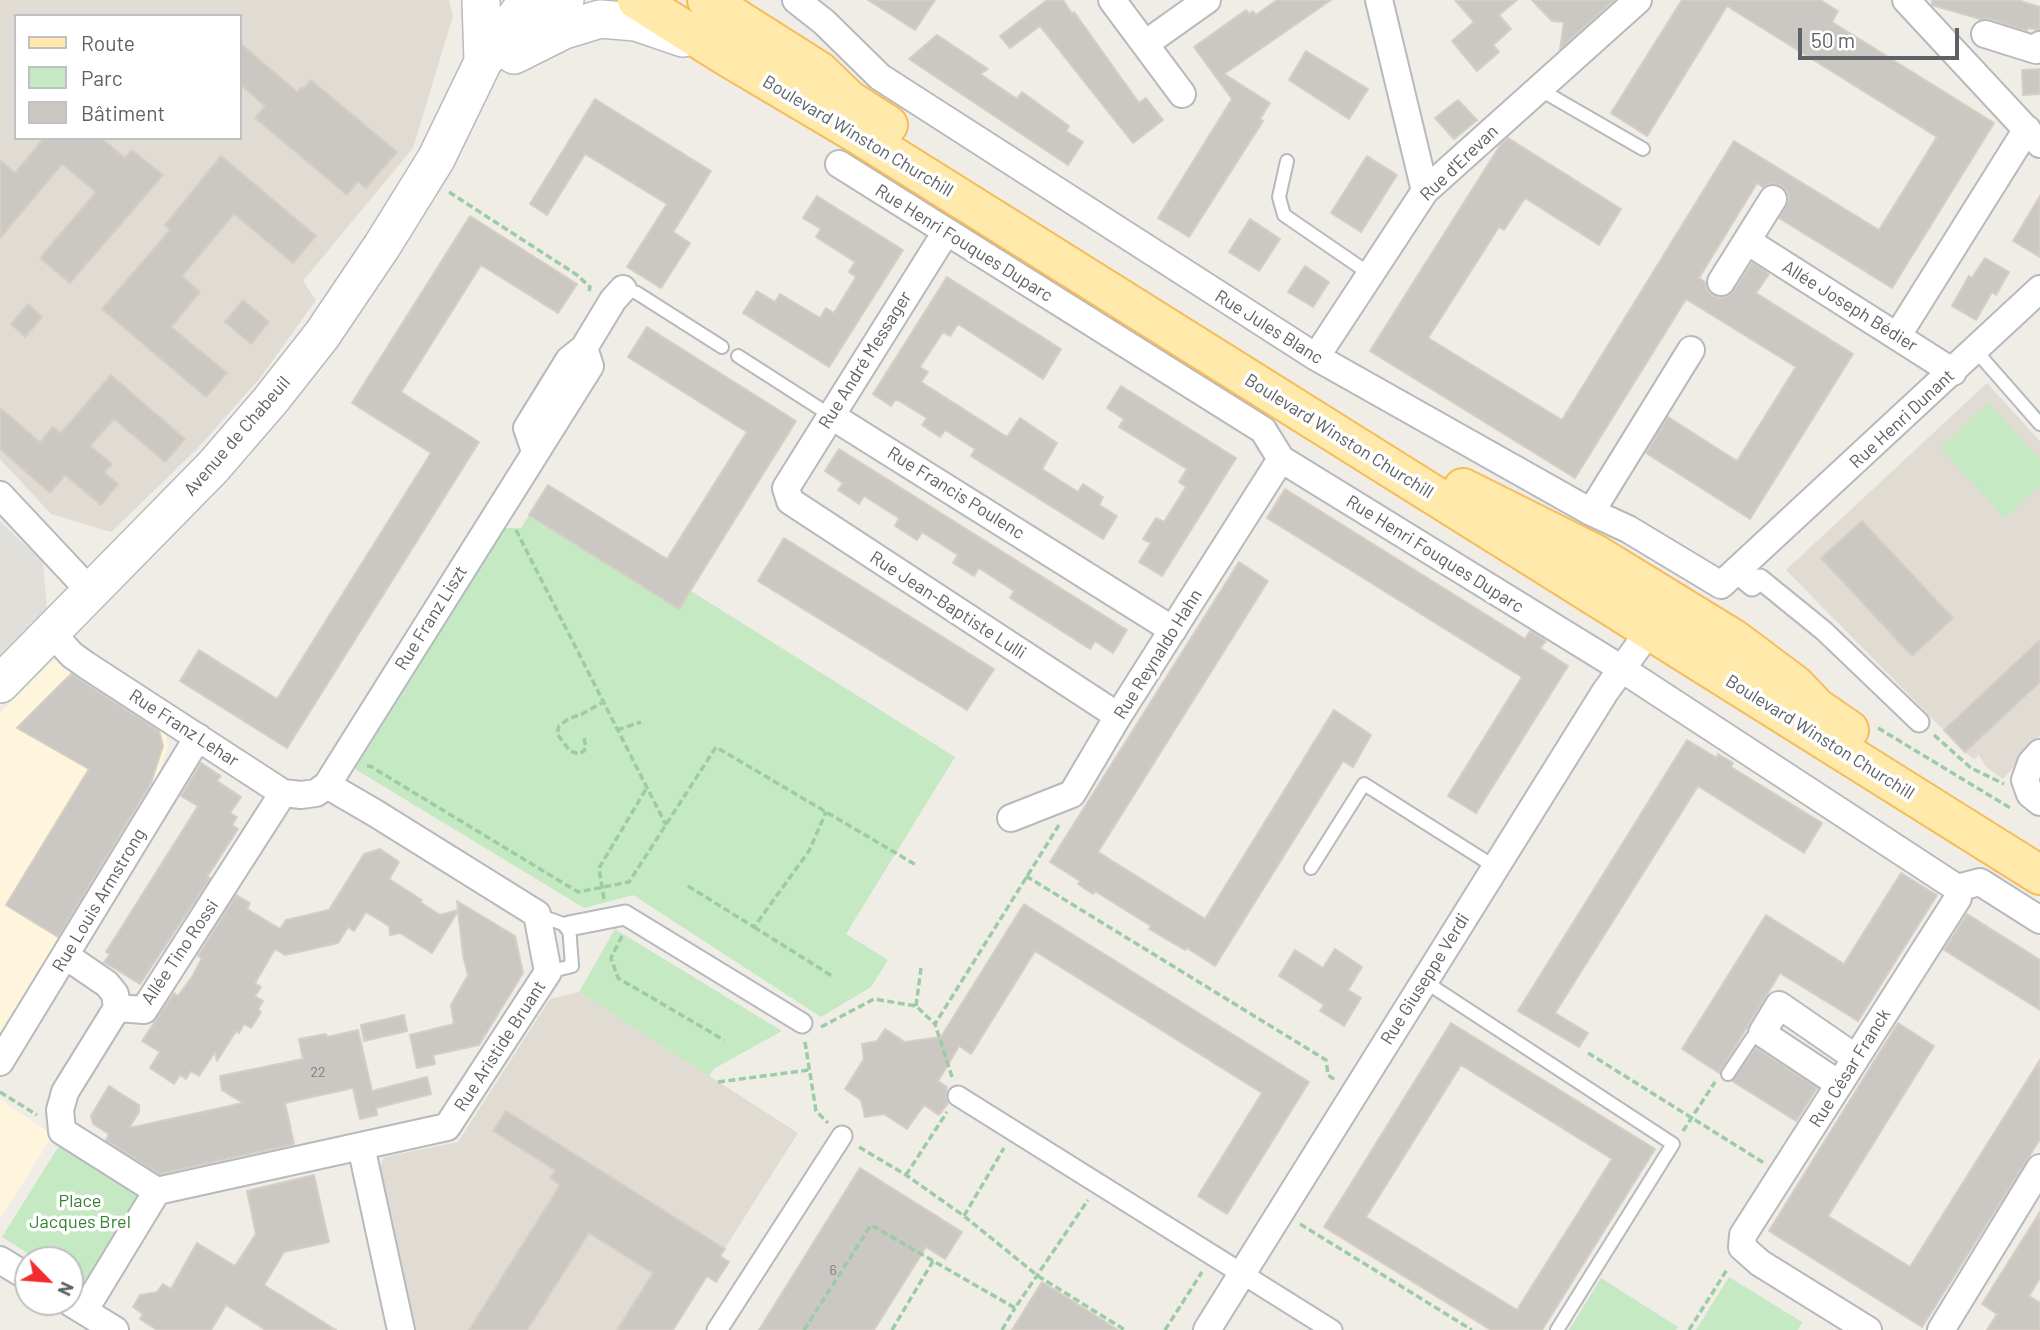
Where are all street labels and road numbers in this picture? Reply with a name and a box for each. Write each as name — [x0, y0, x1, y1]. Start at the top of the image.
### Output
street label: Boulevard Winston Churchill — [759, 70, 957, 202]
street label: Rue d'Erevan — [1416, 120, 1502, 206]
street label: Rue Henri Fouques Duparc — [871, 179, 1057, 307]
street label: Allée Joseph Bédier — [1779, 256, 1921, 356]
street label: Rue Jules Blanc — [1211, 285, 1327, 369]
street label: Rue André Messager — [814, 287, 916, 433]
street label: Rue Henri Dunant — [1845, 365, 1959, 473]
street label: Boulevard Winston Churchill — [1241, 369, 1437, 503]
street label: Avenue de Chabeuil — [179, 372, 295, 500]
street label: Rue Francis Poulenc — [883, 442, 1029, 544]
street label: Rue Henri Fouques Duparc — [1342, 490, 1528, 618]
street label: Rue Jean-Baptiste Lulli — [866, 546, 1030, 664]
street label: Rue Franz Liszt — [390, 562, 472, 674]
street label: Rue Reynaldo Hahn — [1109, 585, 1207, 723]
street label: Boulevard Winston Churchill — [1722, 670, 1918, 804]
street label: Rue Franz Lehar — [125, 685, 243, 771]
street label: Rue Louis Armstrong — [48, 824, 150, 976]
street label: Allée Tino Rossi — [137, 895, 223, 1009]
street label: Rue Giuseppe Verdi — [1376, 909, 1474, 1049]
street label: Rue Aristide Bruant — [450, 977, 550, 1115]
street label: Rue César Franck — [1805, 1005, 1895, 1131]

